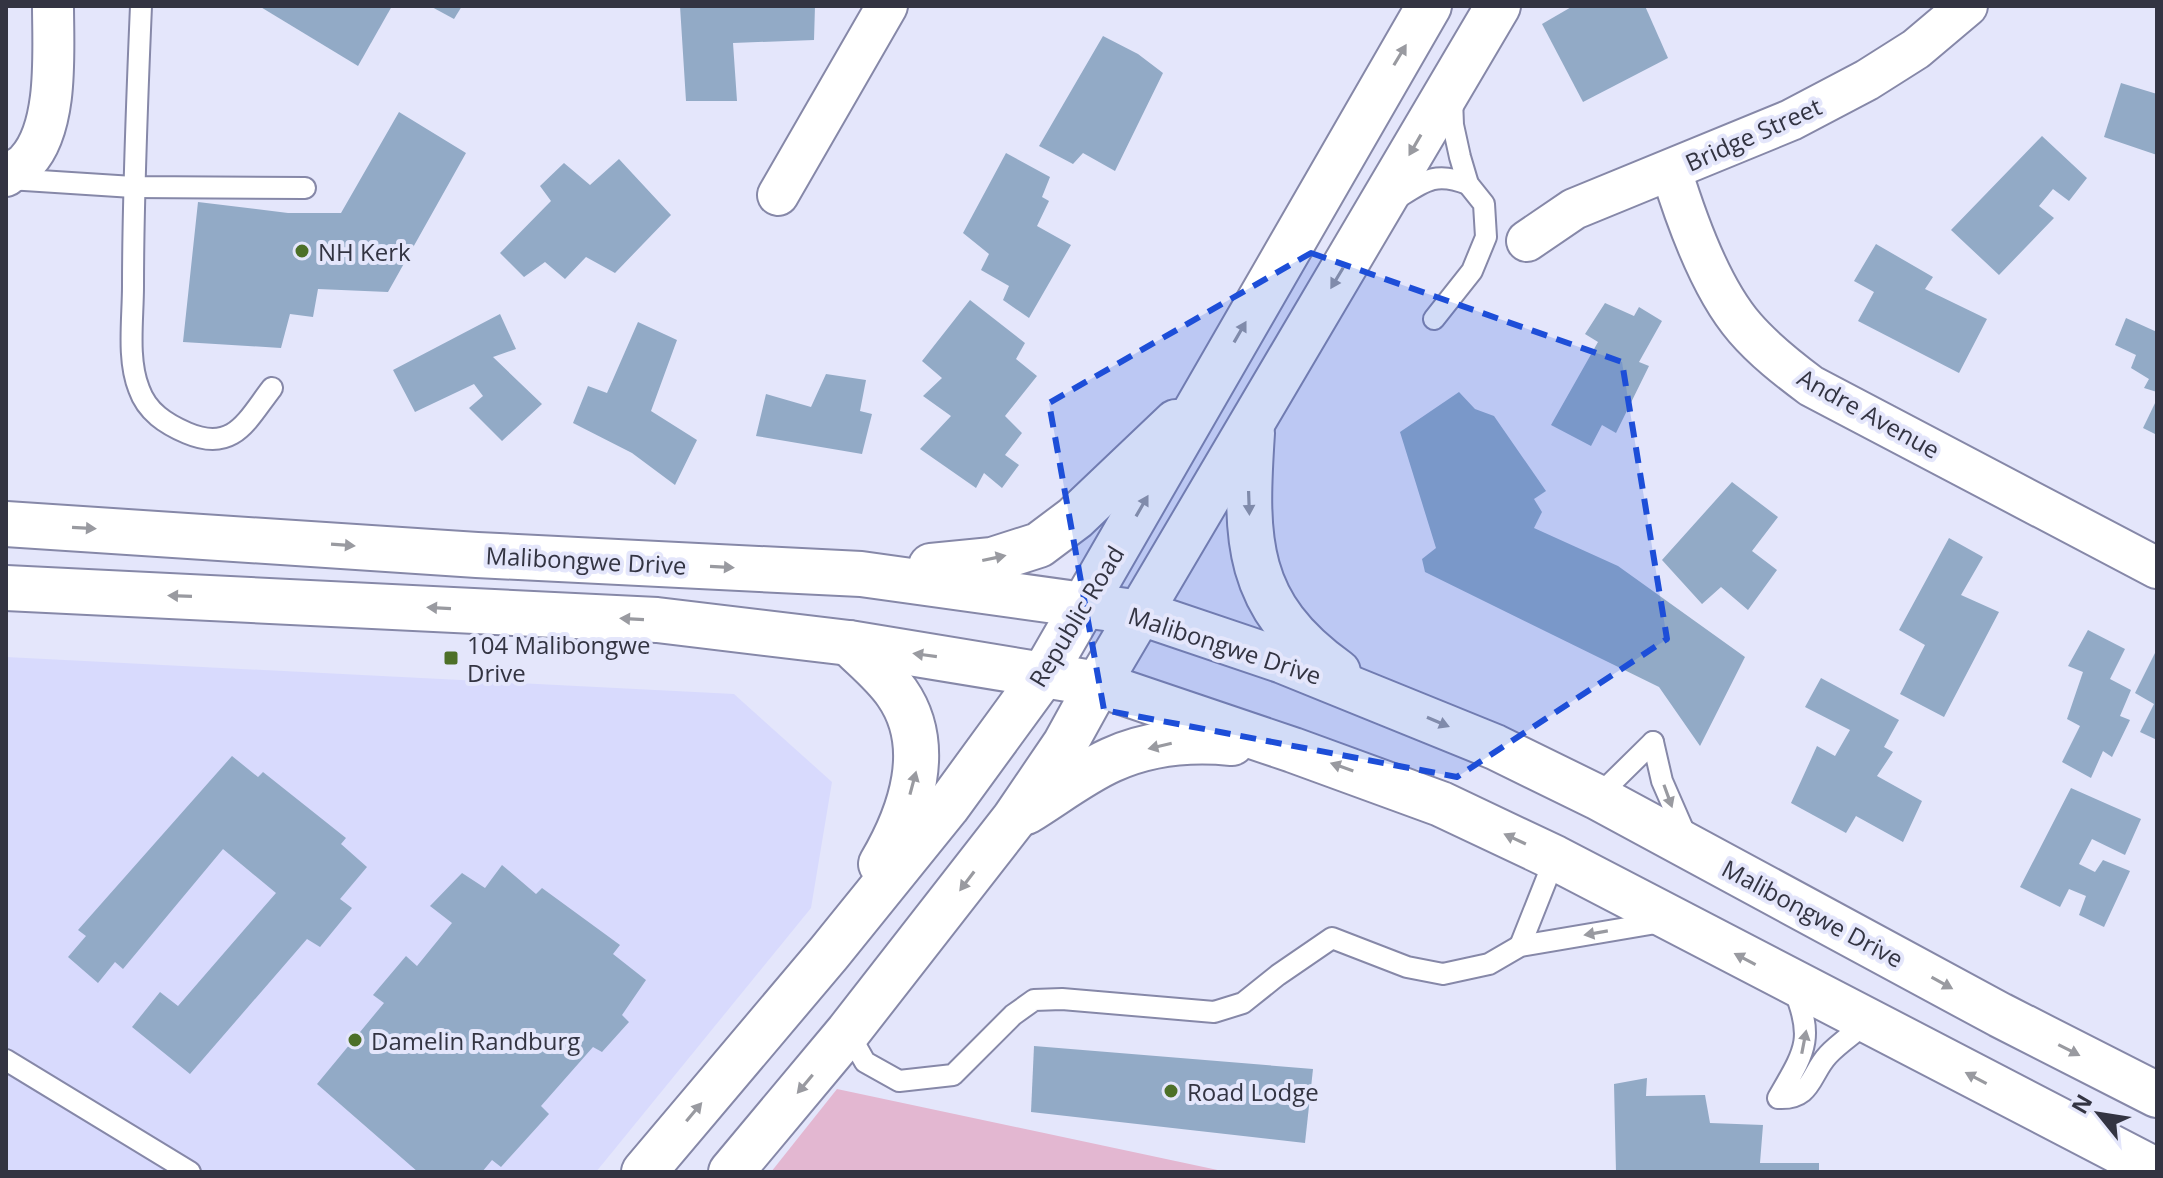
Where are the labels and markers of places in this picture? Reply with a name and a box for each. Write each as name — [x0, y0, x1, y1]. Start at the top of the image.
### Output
place label: NH Kerk — [318, 235, 411, 268]
marker: NH Kerk — [293, 242, 311, 260]
place label: 104 Malibongwe Drive — [467, 628, 650, 689]
marker: 104 Malibongwe Drive — [442, 649, 460, 667]
place label: Damelin Randburg — [371, 1024, 580, 1057]
marker: Damelin Randburg — [346, 1031, 364, 1049]
place label: Road Lodge — [1187, 1075, 1319, 1108]
marker: Road Lodge — [1162, 1082, 1180, 1100]

